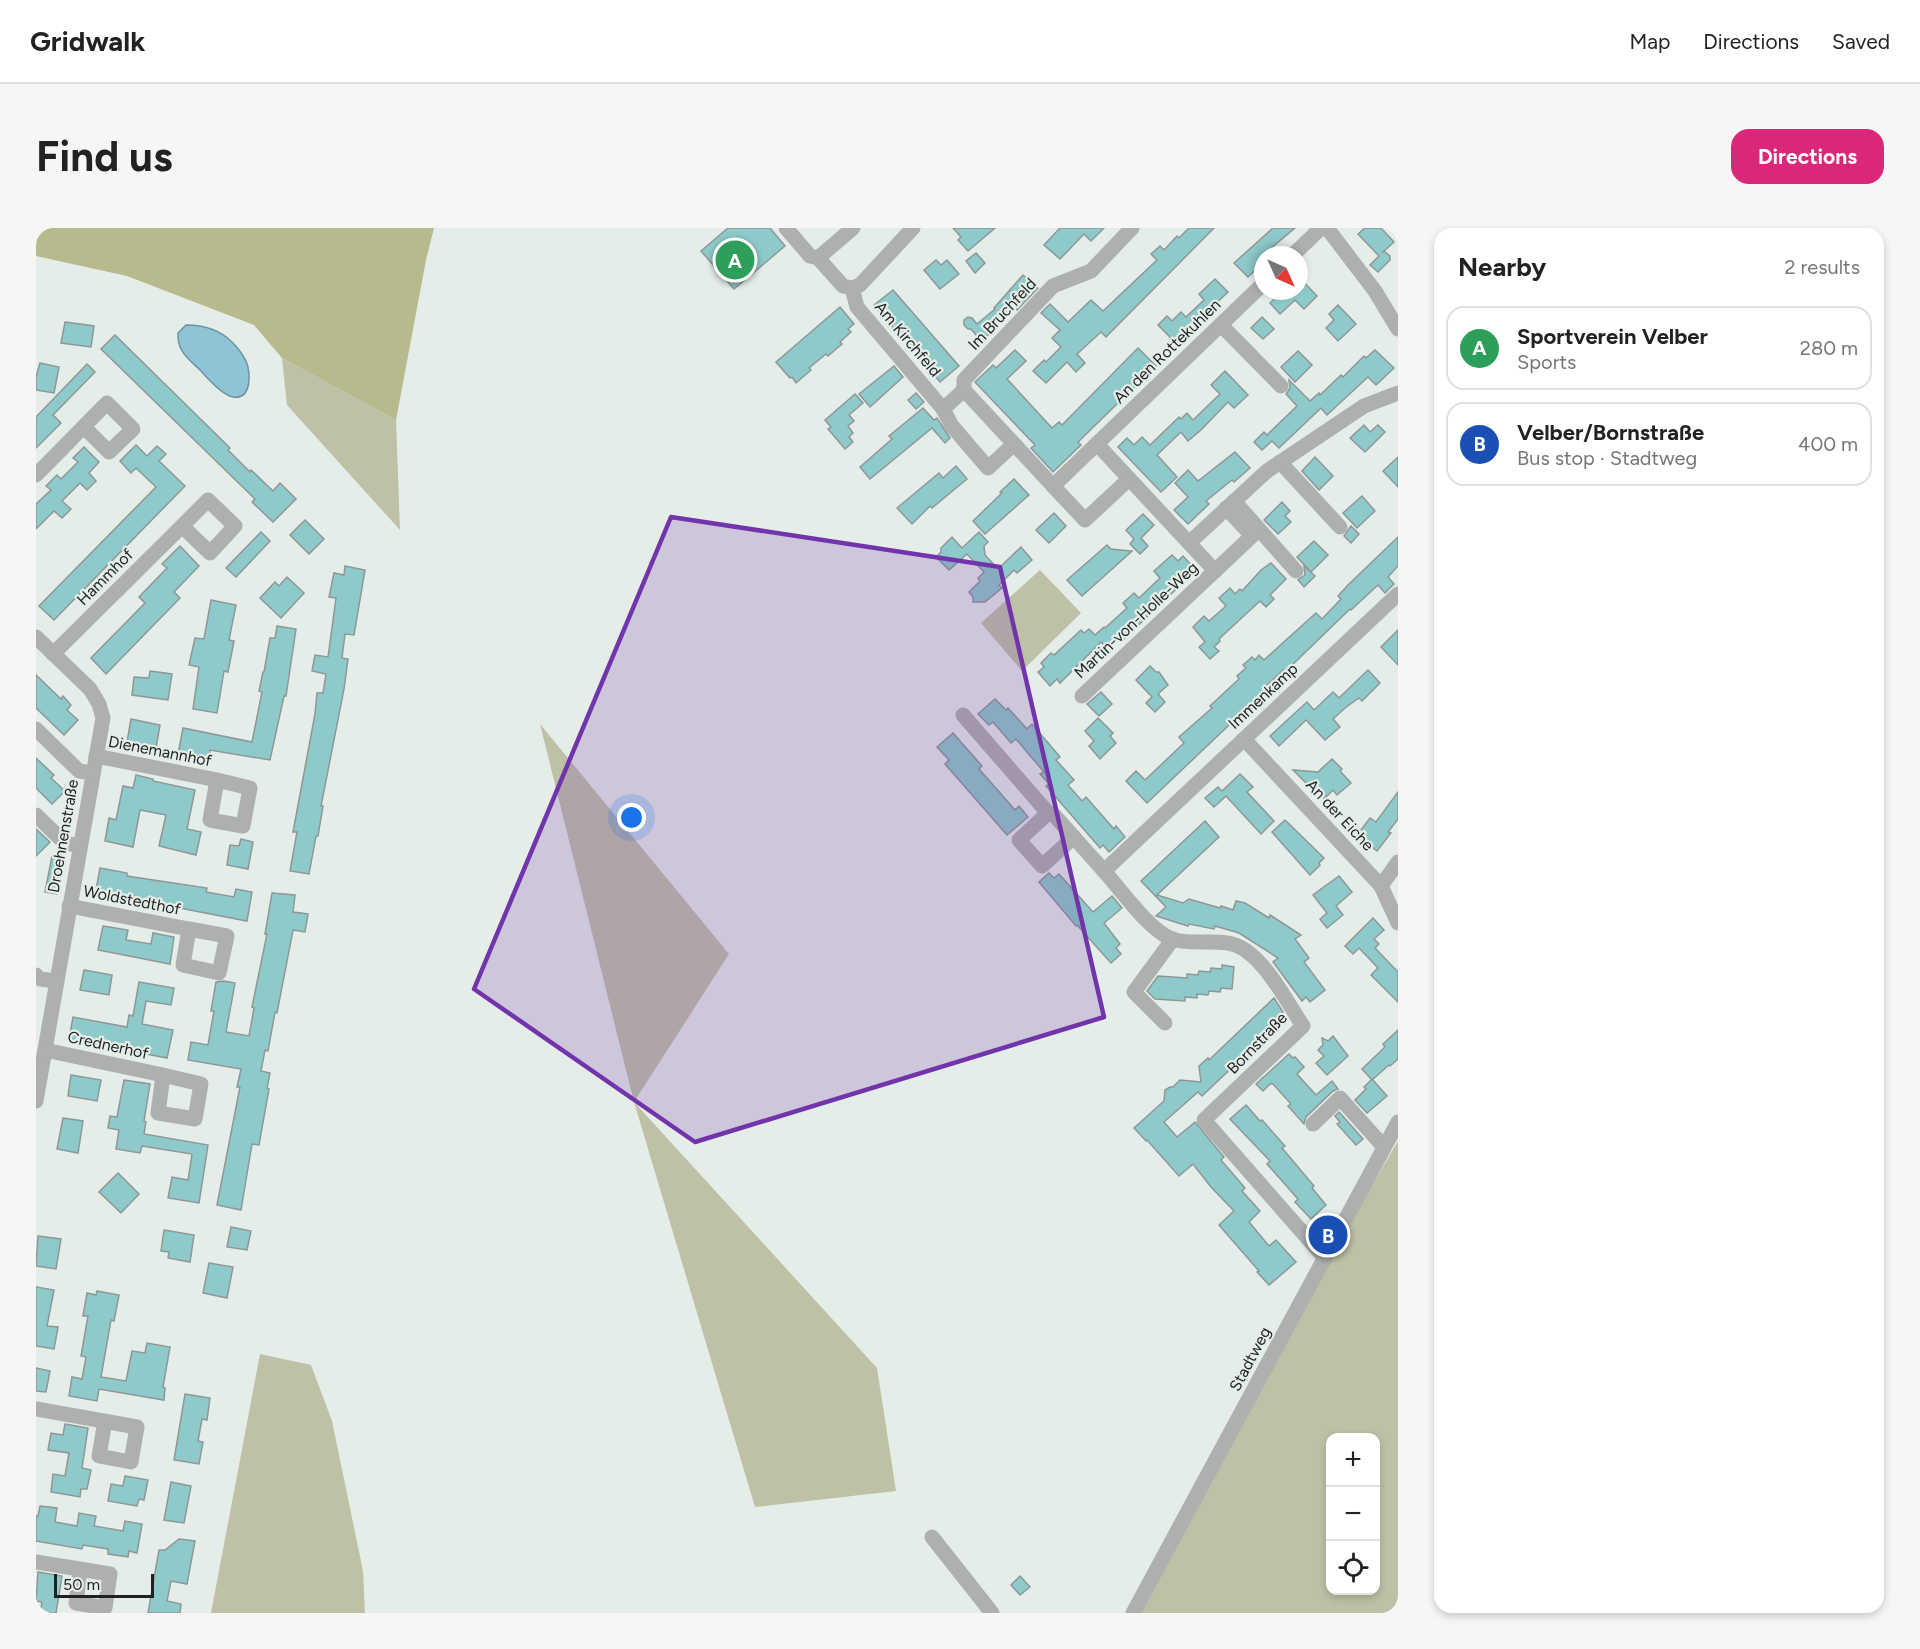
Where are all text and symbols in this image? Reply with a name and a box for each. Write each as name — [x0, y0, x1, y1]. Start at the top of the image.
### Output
text: Gridwalk — [30, 24, 145, 58]
text: Map — [1629, 29, 1670, 54]
text: Directions — [1703, 29, 1799, 54]
text: Saved — [1832, 29, 1890, 54]
button: Directions — [1731, 129, 1884, 184]
text: Find us — [36, 131, 173, 182]
pin: A — [716, 237, 754, 282]
north arrow — [1254, 246, 1308, 300]
text: Nearby — [1458, 251, 1546, 283]
text: 2 results — [1784, 255, 1860, 279]
street label: Im Bruchfeld — [964, 274, 1040, 354]
street label: An den Rottekuhlen — [1109, 295, 1225, 407]
street label: Am Kirchfeld — [871, 298, 945, 380]
text: Sportverein Velber — [1517, 323, 1708, 350]
text: A — [1472, 336, 1487, 360]
text: 280 m — [1800, 336, 1858, 360]
text: Sports — [1517, 350, 1576, 374]
text: Velber/Bornstraße — [1517, 419, 1704, 446]
text: B — [1473, 432, 1486, 456]
text: 400 m — [1798, 432, 1858, 456]
text: Bus stop · Stadtweg — [1517, 446, 1697, 470]
street label: Hammhof — [73, 545, 137, 609]
street label: Martin-von-Holle-Weg — [1070, 558, 1202, 682]
street label: Immenkamp — [1224, 659, 1302, 733]
street label: Dienemannhof — [107, 732, 213, 770]
street label: An der Eiche — [1302, 775, 1378, 855]
street label: Droehnenstraße — [44, 778, 82, 894]
your location — [617, 803, 646, 832]
street label: Woldstedthof — [82, 881, 182, 919]
street label: Bornstraße — [1223, 1008, 1291, 1078]
street label: Crednerhof — [66, 1027, 150, 1063]
pin: B — [1308, 1212, 1348, 1258]
street label: Stadtweg — [1225, 1324, 1275, 1394]
map controls — [1326, 1433, 1380, 1595]
button: + — [1326, 1433, 1380, 1487]
button: − — [1326, 1487, 1380, 1541]
button: locate — [1326, 1541, 1380, 1595]
scale bar — [54, 1571, 154, 1598]
text: 50 m — [63, 1575, 100, 1594]

